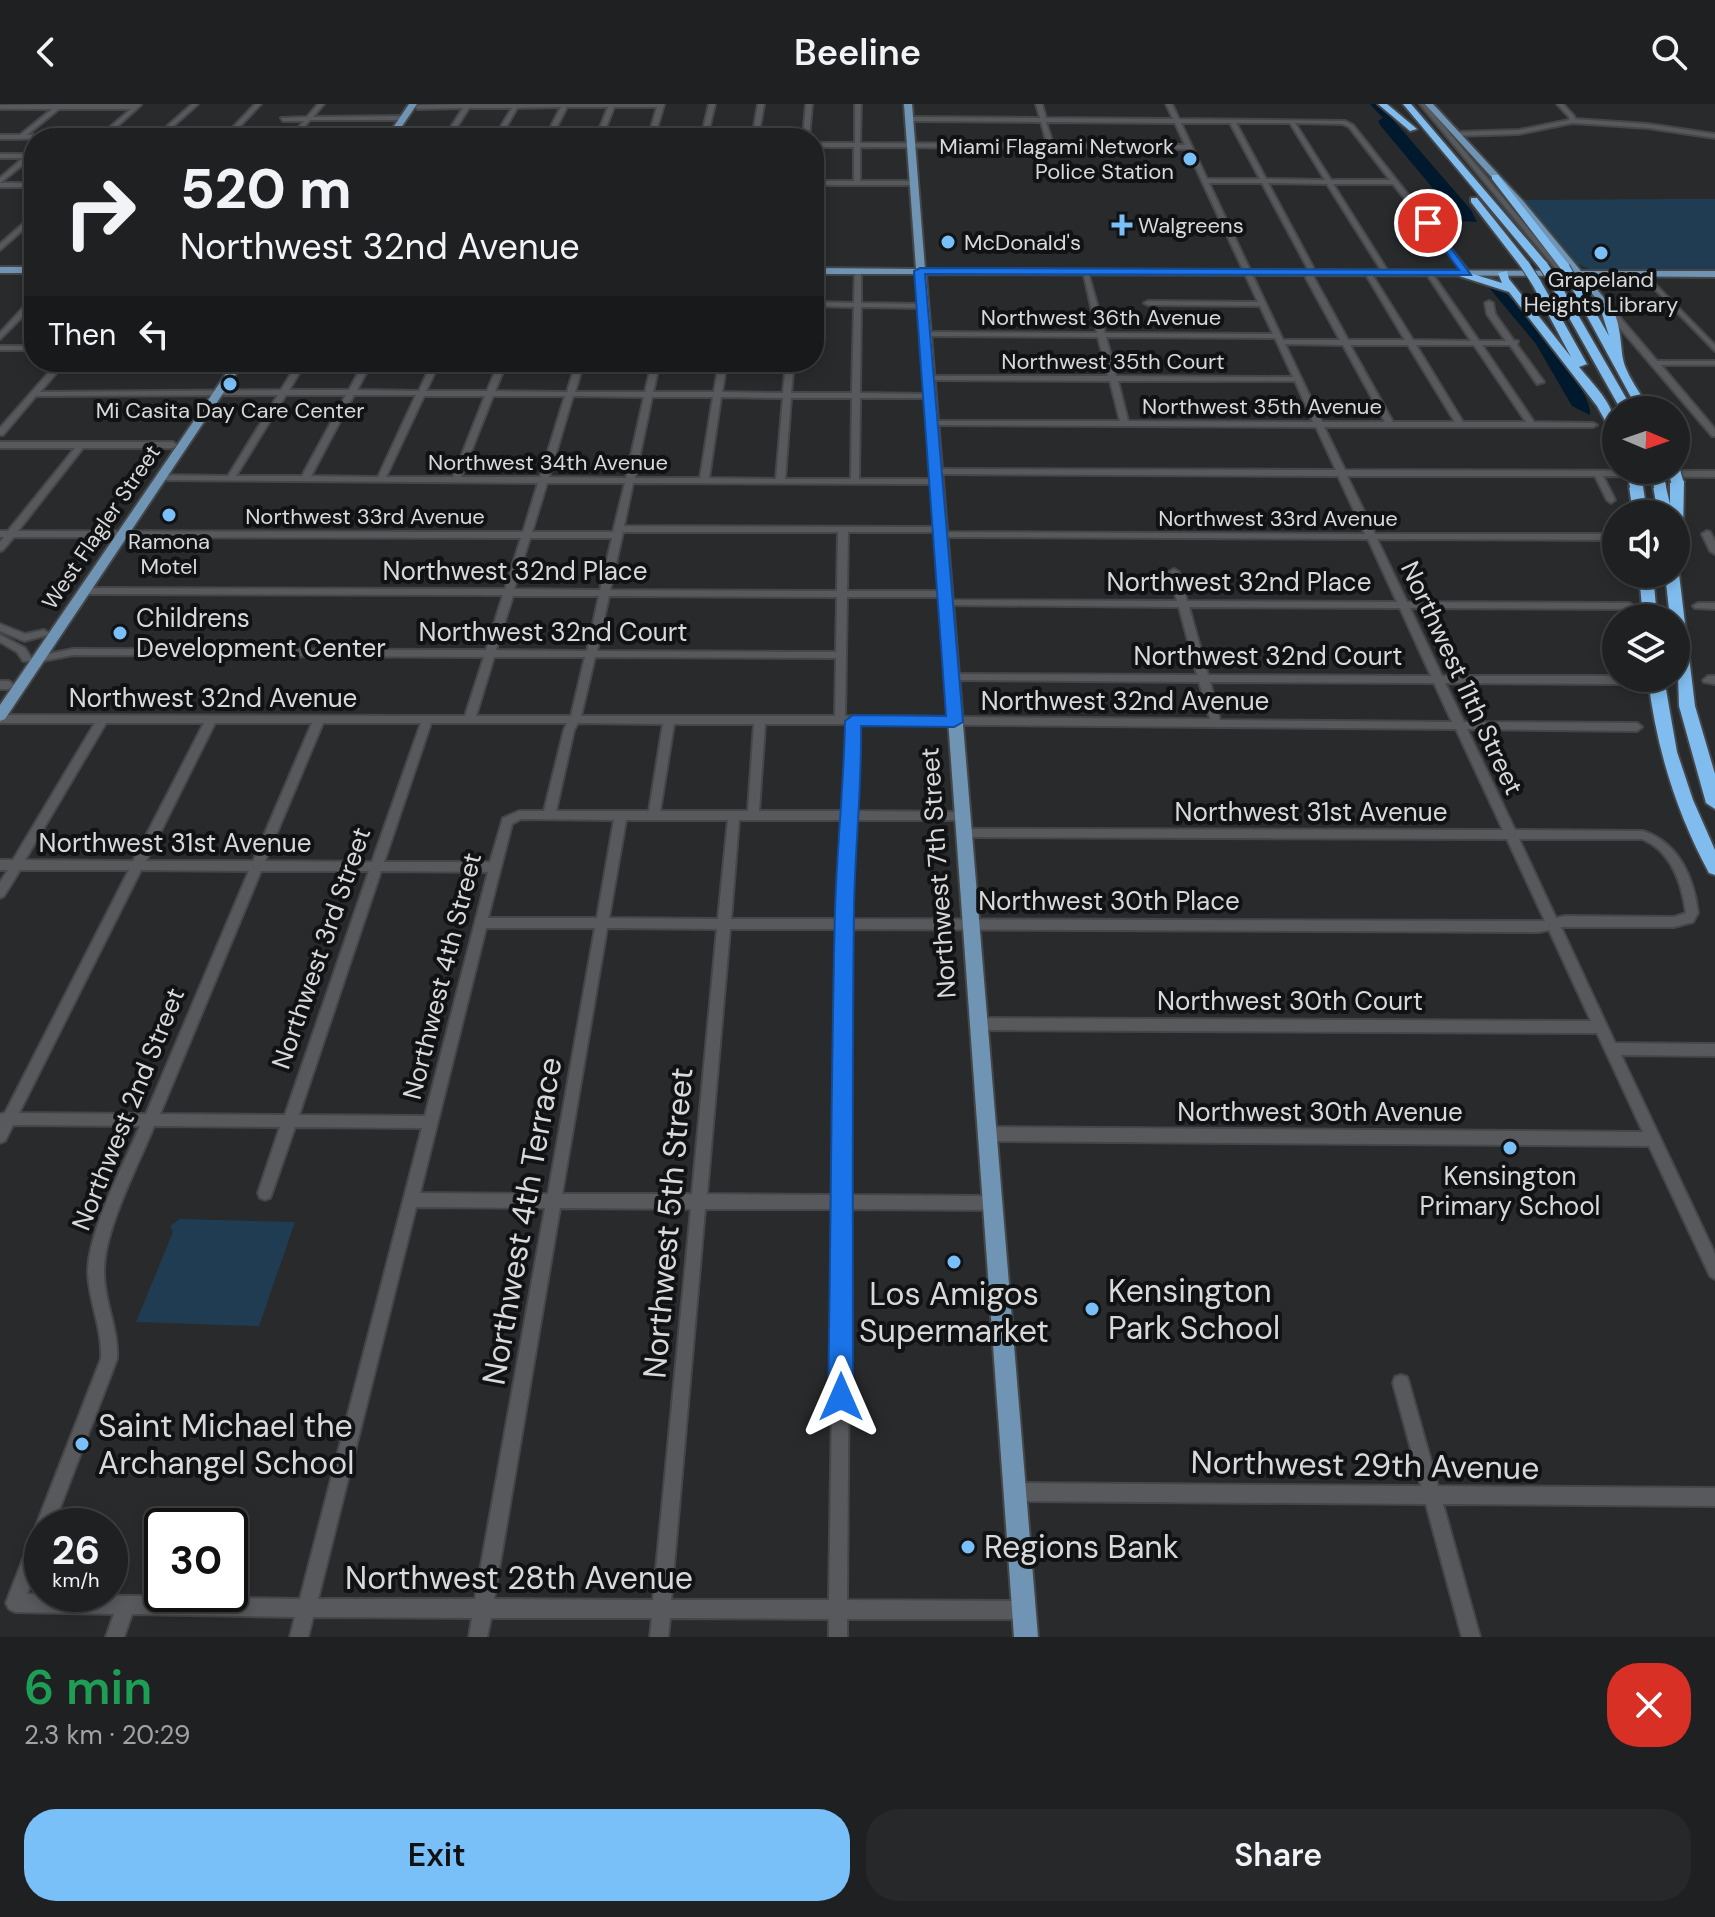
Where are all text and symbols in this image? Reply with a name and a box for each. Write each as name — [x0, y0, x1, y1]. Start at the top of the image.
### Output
text: Beeline — [794, 29, 921, 76]
icon: back — [24, 30, 68, 74]
icon: search — [1647, 30, 1691, 74]
place label: Miami Flagami Network Police Station — [939, 132, 1174, 186]
marker: Miami Flagami Network Police Station — [1181, 150, 1199, 168]
text: 520 m — [180, 152, 352, 225]
icon: right — [48, 160, 152, 264]
pin — [1394, 189, 1462, 257]
icon: arrive — [1406, 201, 1450, 245]
place label: Walgreens — [1138, 211, 1244, 240]
marker: Walgreens — [1113, 216, 1131, 234]
text: Northwest 32nd Avenue — [180, 223, 580, 270]
place label: McDonald's — [964, 228, 1081, 257]
marker: McDonald's — [939, 233, 957, 251]
marker: Grapeland Heights Library — [1592, 244, 1610, 262]
place label: Grapeland Heights Library — [1524, 265, 1678, 319]
street label: Northwest 36th Avenue — [981, 303, 1221, 332]
icon: left — [132, 312, 176, 356]
text: Then — [48, 315, 116, 354]
street label: Northwest 35th Court — [1001, 347, 1225, 376]
marker: Mi Casita Day Care Center — [221, 375, 239, 393]
street label: Northwest 35th Avenue — [1142, 392, 1382, 421]
place label: Mi Casita Day Care Center — [96, 396, 364, 425]
north arrow — [1602, 396, 1690, 484]
map controls — [1602, 396, 1690, 692]
street label: West Flagler Street — [35, 439, 167, 615]
street label: Northwest 34th Avenue — [428, 448, 668, 477]
button: sound — [1602, 500, 1690, 588]
street label: Northwest 33rd Avenue — [245, 502, 485, 531]
street label: Northwest 33rd Avenue — [1158, 504, 1398, 533]
marker: Ramona Motel — [160, 506, 178, 524]
place label: Ramona Motel — [128, 527, 210, 581]
street label: Northwest 32nd Place — [383, 554, 648, 588]
street label: Northwest 11th Street — [1393, 556, 1531, 800]
street label: Northwest 32nd Place — [1107, 565, 1372, 599]
place label: Childrens Development Center — [136, 601, 386, 665]
button: layers — [1602, 604, 1690, 692]
street label: Northwest 32nd Court — [418, 615, 688, 649]
marker: Childrens Development Center — [111, 624, 129, 642]
street label: Northwest 32nd Court — [1133, 639, 1403, 673]
street label: Northwest 32nd Avenue — [69, 681, 357, 715]
street label: Northwest 32nd Avenue — [981, 684, 1269, 718]
street label: Northwest 7th Street — [912, 746, 964, 1000]
street label: Northwest 31st Avenue — [1175, 795, 1447, 829]
street label: Northwest 3rd Street — [264, 823, 378, 1073]
street label: Northwest 31st Avenue — [39, 826, 311, 860]
street label: Northwest 4th Street — [395, 849, 489, 1103]
street label: Northwest 30th Place — [978, 884, 1240, 918]
street label: Northwest 2nd Street — [64, 983, 192, 1235]
street label: Northwest 30th Court — [1157, 984, 1423, 1018]
street label: Northwest 4th Terrace — [472, 1054, 572, 1388]
street label: Northwest 5th Street — [633, 1066, 703, 1380]
street label: Northwest 30th Avenue — [1177, 1095, 1463, 1129]
marker: Kensington Primary School — [1501, 1139, 1519, 1157]
place label: Kensington Primary School — [1420, 1159, 1600, 1223]
marker: Los Amigos Supermarket — [945, 1253, 963, 1271]
place label: Kensington Park School — [1108, 1270, 1280, 1349]
place label: Los Amigos Supermarket — [859, 1273, 1049, 1352]
marker: Kensington Park School — [1083, 1300, 1101, 1318]
position arrow — [799, 1355, 883, 1439]
place label: Saint Michael the Archangel School — [98, 1405, 354, 1484]
marker: Saint Michael the Archangel School — [73, 1435, 91, 1453]
street label: Northwest 29th Avenue — [1190, 1441, 1540, 1489]
speed limit sign: 30 — [144, 1508, 248, 1612]
text: 26 — [52, 1524, 100, 1576]
place label: Regions Bank — [984, 1526, 1179, 1568]
marker: Regions Bank — [959, 1538, 977, 1556]
street label: Northwest 28th Avenue — [345, 1557, 693, 1599]
text: km/h — [52, 1567, 100, 1593]
text: 6 min — [24, 1656, 152, 1719]
button: close — [1607, 1663, 1691, 1747]
text: 2.3 km · 20:29 — [24, 1718, 190, 1752]
button: Exit — [24, 1809, 850, 1901]
button: Share — [866, 1809, 1691, 1901]

